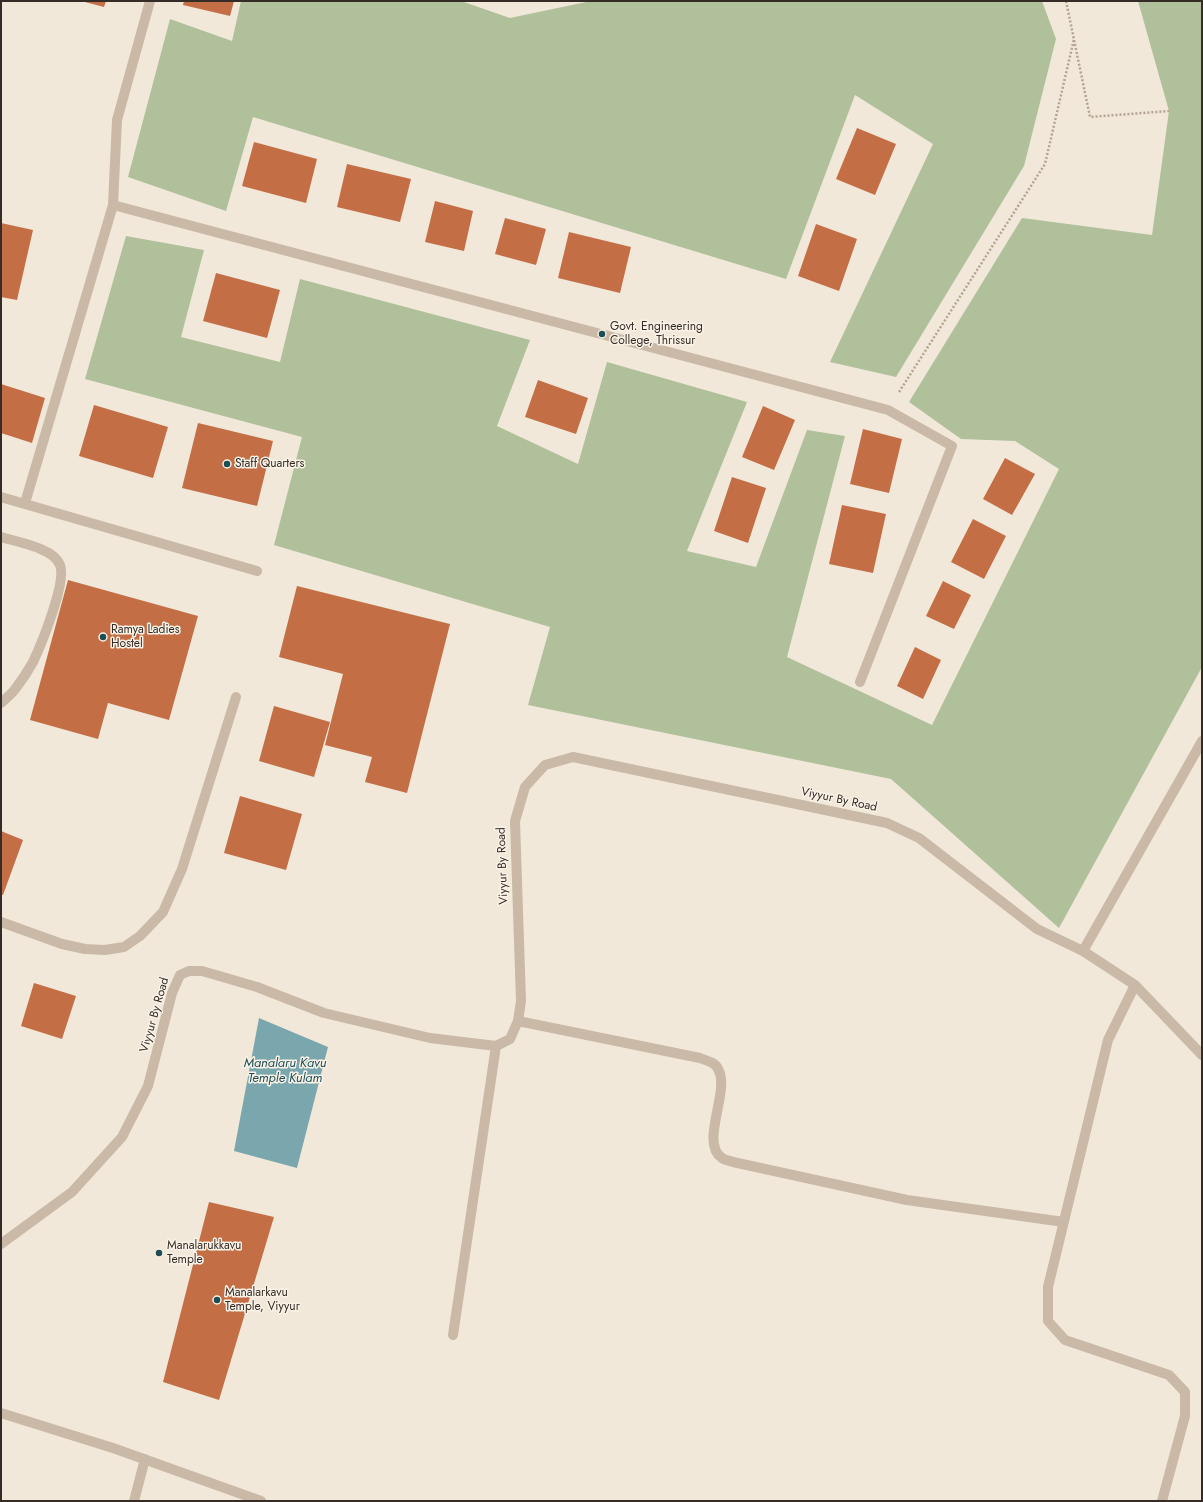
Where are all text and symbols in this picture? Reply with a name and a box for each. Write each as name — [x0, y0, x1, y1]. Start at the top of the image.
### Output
place label: Govt. Engineering College, Thrissur — [610, 320, 703, 348]
marker: Govt. Engineering College, Thrissur — [597, 329, 607, 339]
place label: Staff Quarters — [235, 457, 304, 471]
marker: Staff Quarters — [222, 459, 232, 469]
place label: Ramya Ladies Hostel — [111, 623, 180, 651]
marker: Ramya Ladies Hostel — [98, 632, 108, 642]
street label: Viyyur By Road — [800, 785, 878, 815]
street label: Viyyur By Road — [494, 827, 512, 905]
street label: Viyyur By Road — [137, 976, 173, 1054]
water label: Manalaru Kavu Temple Kulam — [244, 1056, 326, 1087]
place label: Manalarukkavu Temple — [167, 1239, 241, 1267]
marker: Manalarukkavu Temple — [154, 1248, 164, 1258]
place label: Manalarkavu Temple, Viyyur — [225, 1286, 300, 1314]
marker: Manalarkavu Temple, Viyyur — [212, 1295, 222, 1305]

